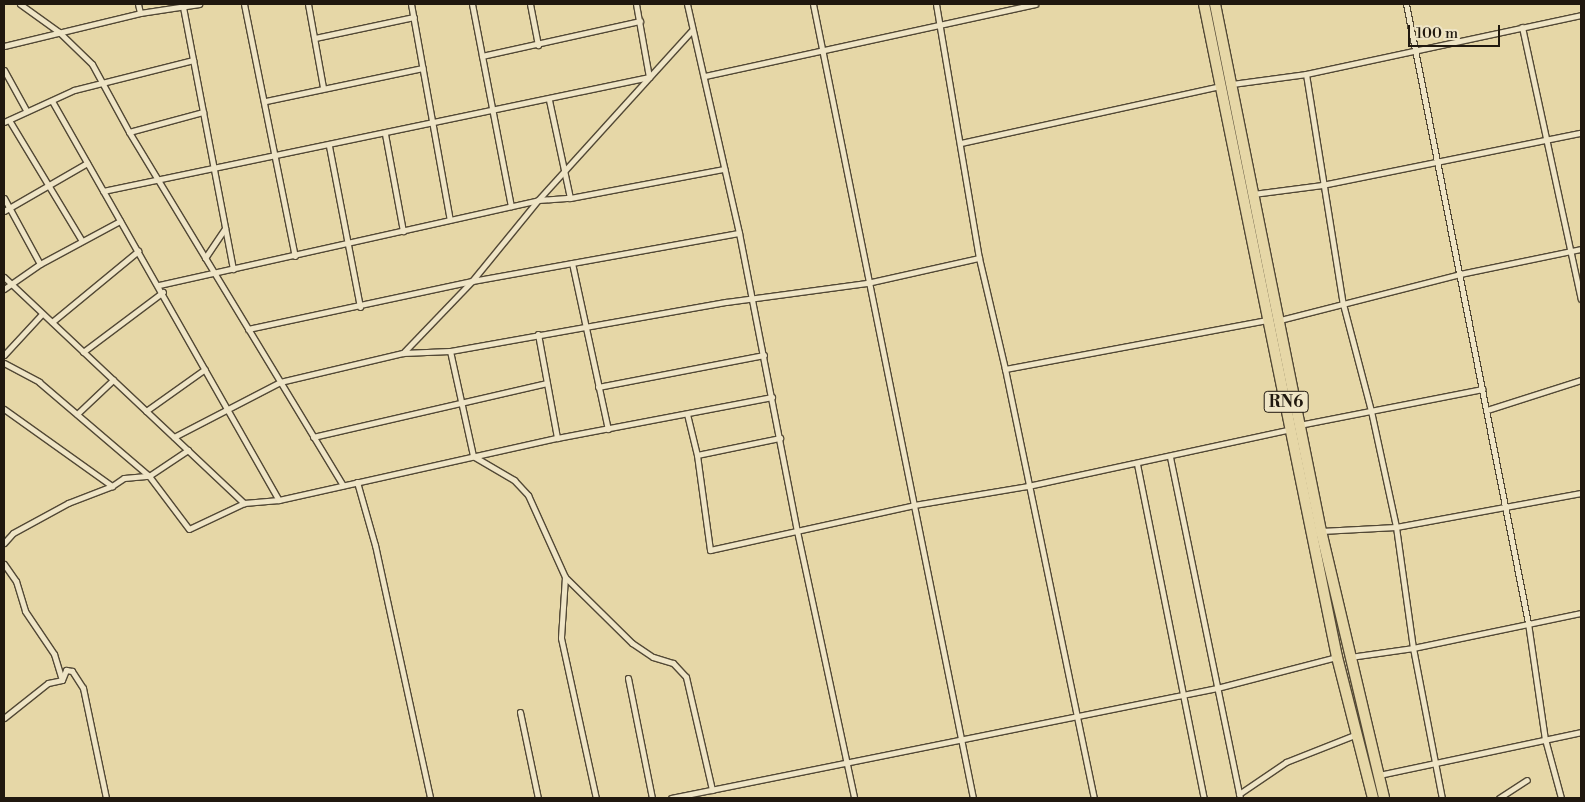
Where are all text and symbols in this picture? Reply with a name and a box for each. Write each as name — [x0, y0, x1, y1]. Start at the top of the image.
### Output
scale bar — [1410, 15, 1502, 47]
text: 100 m — [1416, 24, 1458, 43]
road number: RN6 — [1264, 388, 1308, 416]

